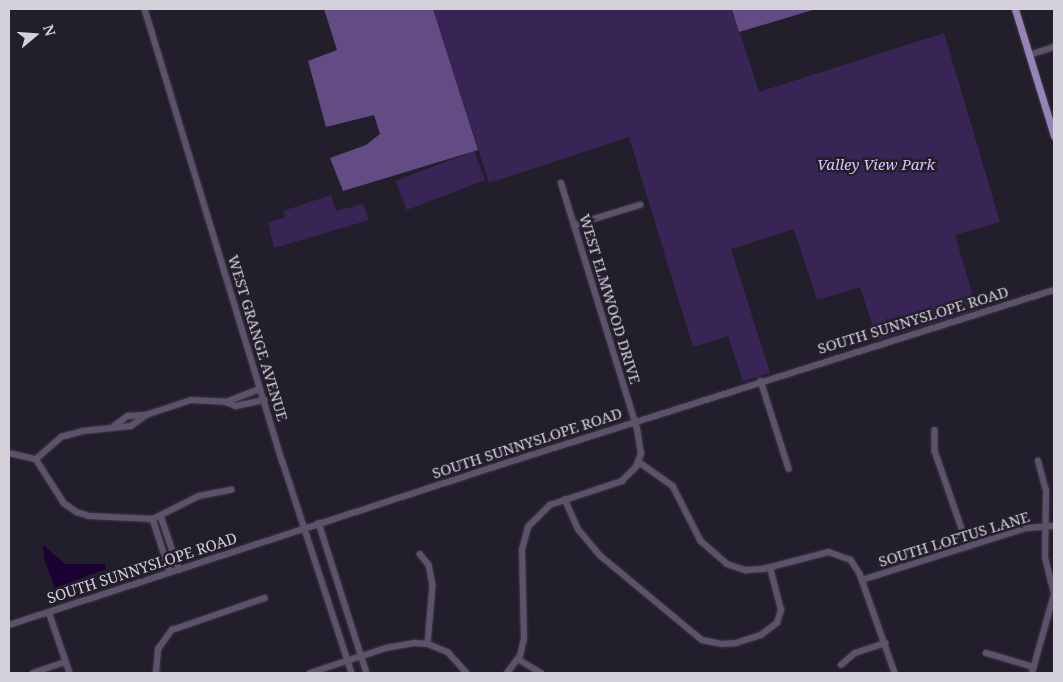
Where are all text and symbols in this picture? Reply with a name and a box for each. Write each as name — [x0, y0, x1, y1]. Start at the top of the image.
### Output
north arrow — [10, 10, 60, 60]
text: N — [39, 22, 60, 38]
park label: Valley View Park — [817, 156, 935, 174]
street label: WEST ELMWOOD DRIVE — [576, 212, 644, 386]
street label: WEST GRANGE AVENUE — [224, 253, 292, 423]
street label: SOUTH SUNNYSLOPE ROAD — [815, 282, 1011, 358]
street label: SOUTH SUNNYSLOPE ROAD — [430, 404, 624, 482]
street label: SOUTH LOFTUS LANE — [876, 507, 1032, 571]
street label: SOUTH SUNNYSLOPE ROAD — [45, 529, 239, 607]

